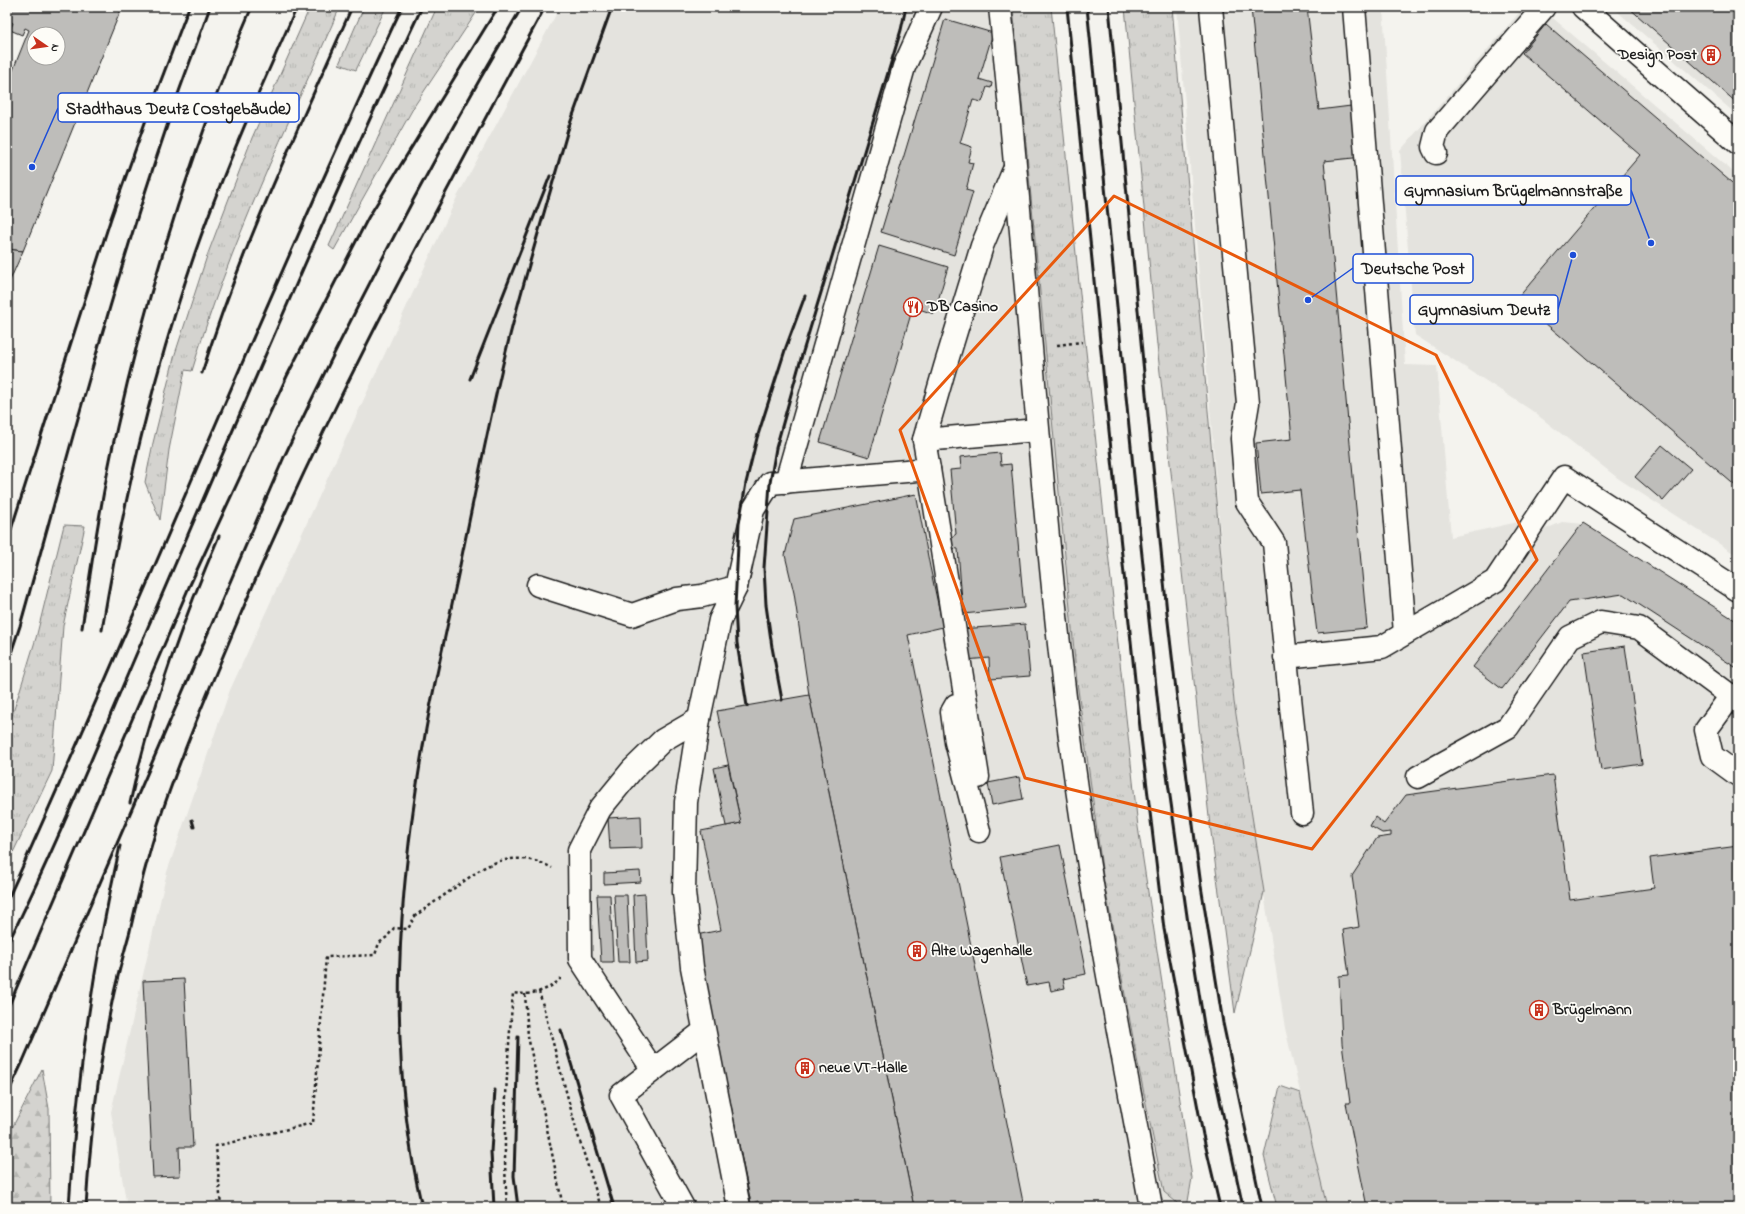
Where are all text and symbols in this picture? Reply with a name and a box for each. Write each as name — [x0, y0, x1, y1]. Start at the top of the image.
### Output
north arrow — [26, 26, 66, 66]
text: N — [46, 43, 63, 53]
place label: Design Post — [1617, 43, 1698, 68]
building icon: Design Post — [1700, 44, 1722, 66]
callout: Stadthaus Deutz (Ostgebäude) — [58, 93, 299, 122]
text: Stadthaus Deutz (Ostgebäude) — [65, 97, 291, 124]
callout: Gymnasium Brügelmannstraße — [1396, 176, 1631, 205]
text: Gymnasium Brügelmannstraße — [1404, 179, 1624, 206]
callout: Deutsche Post — [1353, 254, 1473, 283]
text: Deutsche Post — [1360, 257, 1465, 282]
place label: DB Casino — [926, 295, 998, 319]
callout: Gymnasium Deutz — [1410, 295, 1558, 324]
restaurant icon: DB Casino — [902, 296, 924, 318]
text: Gymnasium Deutz — [1418, 298, 1551, 325]
place label: Alte Wagenhalle — [931, 939, 1033, 964]
building icon: Alte Wagenhalle — [906, 940, 928, 962]
place label: Brügelmann — [1552, 998, 1632, 1023]
building icon: Brügelmann — [1528, 999, 1550, 1021]
place label: neue VT-Halle — [819, 1056, 908, 1080]
building icon: neue VT-Halle — [794, 1057, 816, 1079]

